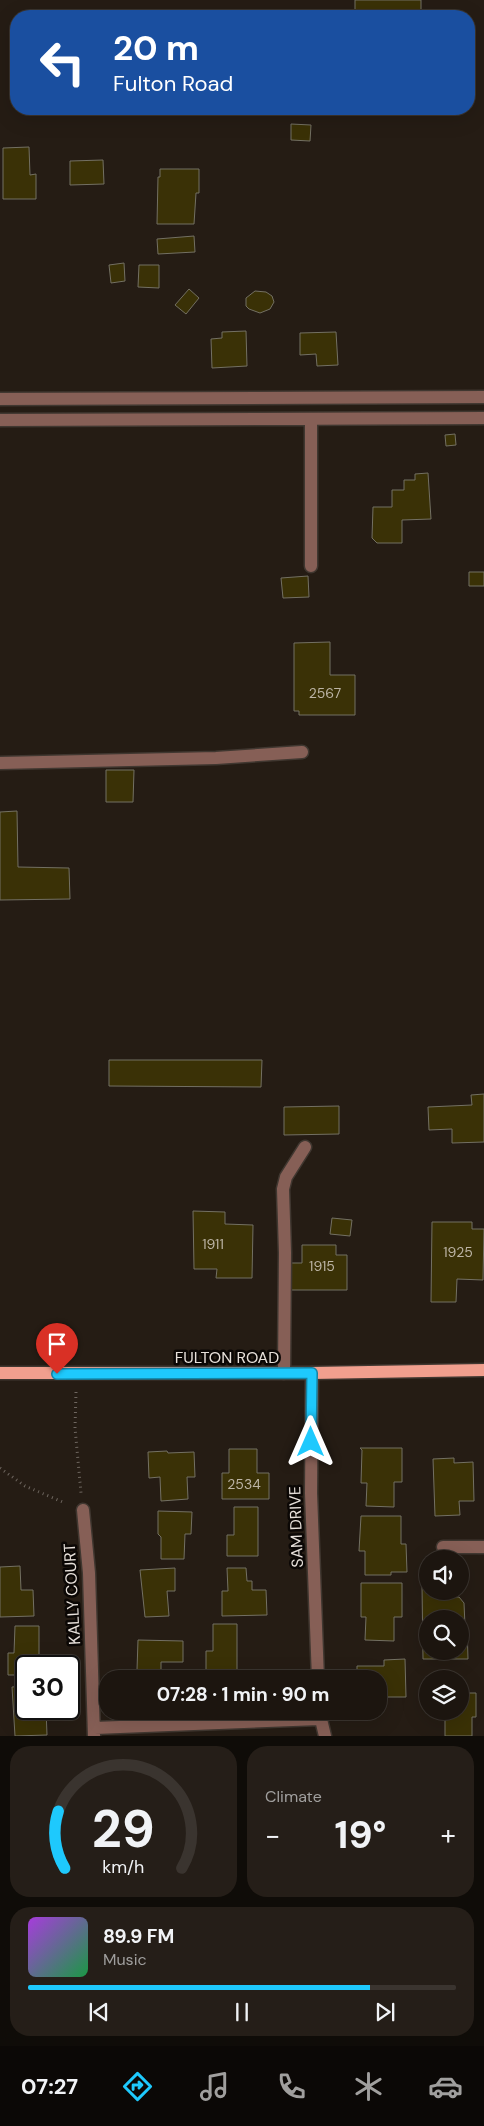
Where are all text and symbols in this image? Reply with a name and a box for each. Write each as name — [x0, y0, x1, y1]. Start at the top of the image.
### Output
text: 20 m — [113, 25, 199, 71]
icon: left — [30, 30, 95, 95]
text: Fulton Road — [113, 69, 233, 98]
house number: 2567 — [309, 684, 341, 702]
house number: 1911 — [202, 1235, 224, 1253]
house number: 1925 — [443, 1243, 473, 1261]
house number: 1915 — [309, 1257, 335, 1275]
pin — [36, 1323, 78, 1374]
icon: arrive — [43, 1330, 71, 1358]
street label: FULTON ROAD — [175, 1347, 279, 1368]
position arrow — [284, 1415, 336, 1467]
house number: 2534 — [227, 1475, 261, 1493]
street label: SAM DRIVE — [284, 1486, 308, 1568]
street label: KALLY COURT — [59, 1543, 85, 1645]
map controls — [419, 1550, 469, 1720]
button: sound — [419, 1550, 469, 1600]
button: search — [419, 1610, 469, 1660]
speed limit sign: 30 — [15, 1655, 80, 1720]
button: layers — [419, 1670, 469, 1720]
text: 07:28 · 1 min · 90 m — [157, 1682, 329, 1707]
text: Climate — [265, 1786, 322, 1807]
text: 29 — [92, 1795, 155, 1863]
text: 19° — [335, 1810, 386, 1860]
text: − — [265, 1817, 280, 1854]
text: + — [441, 1817, 456, 1854]
text: km/h — [102, 1855, 145, 1879]
text: 89.9 FM — [103, 1924, 174, 1949]
text: Music — [103, 1949, 147, 1970]
icon: previous — [85, 1998, 113, 2026]
icon: pause — [228, 1998, 256, 2026]
icon: next — [371, 1998, 399, 2026]
icon: directions — [120, 2069, 155, 2104]
icon: music — [197, 2069, 232, 2104]
icon: phone — [274, 2069, 309, 2104]
icon: climate — [351, 2069, 386, 2104]
icon: car — [428, 2069, 463, 2104]
text: 07:27 — [21, 2072, 78, 2101]

